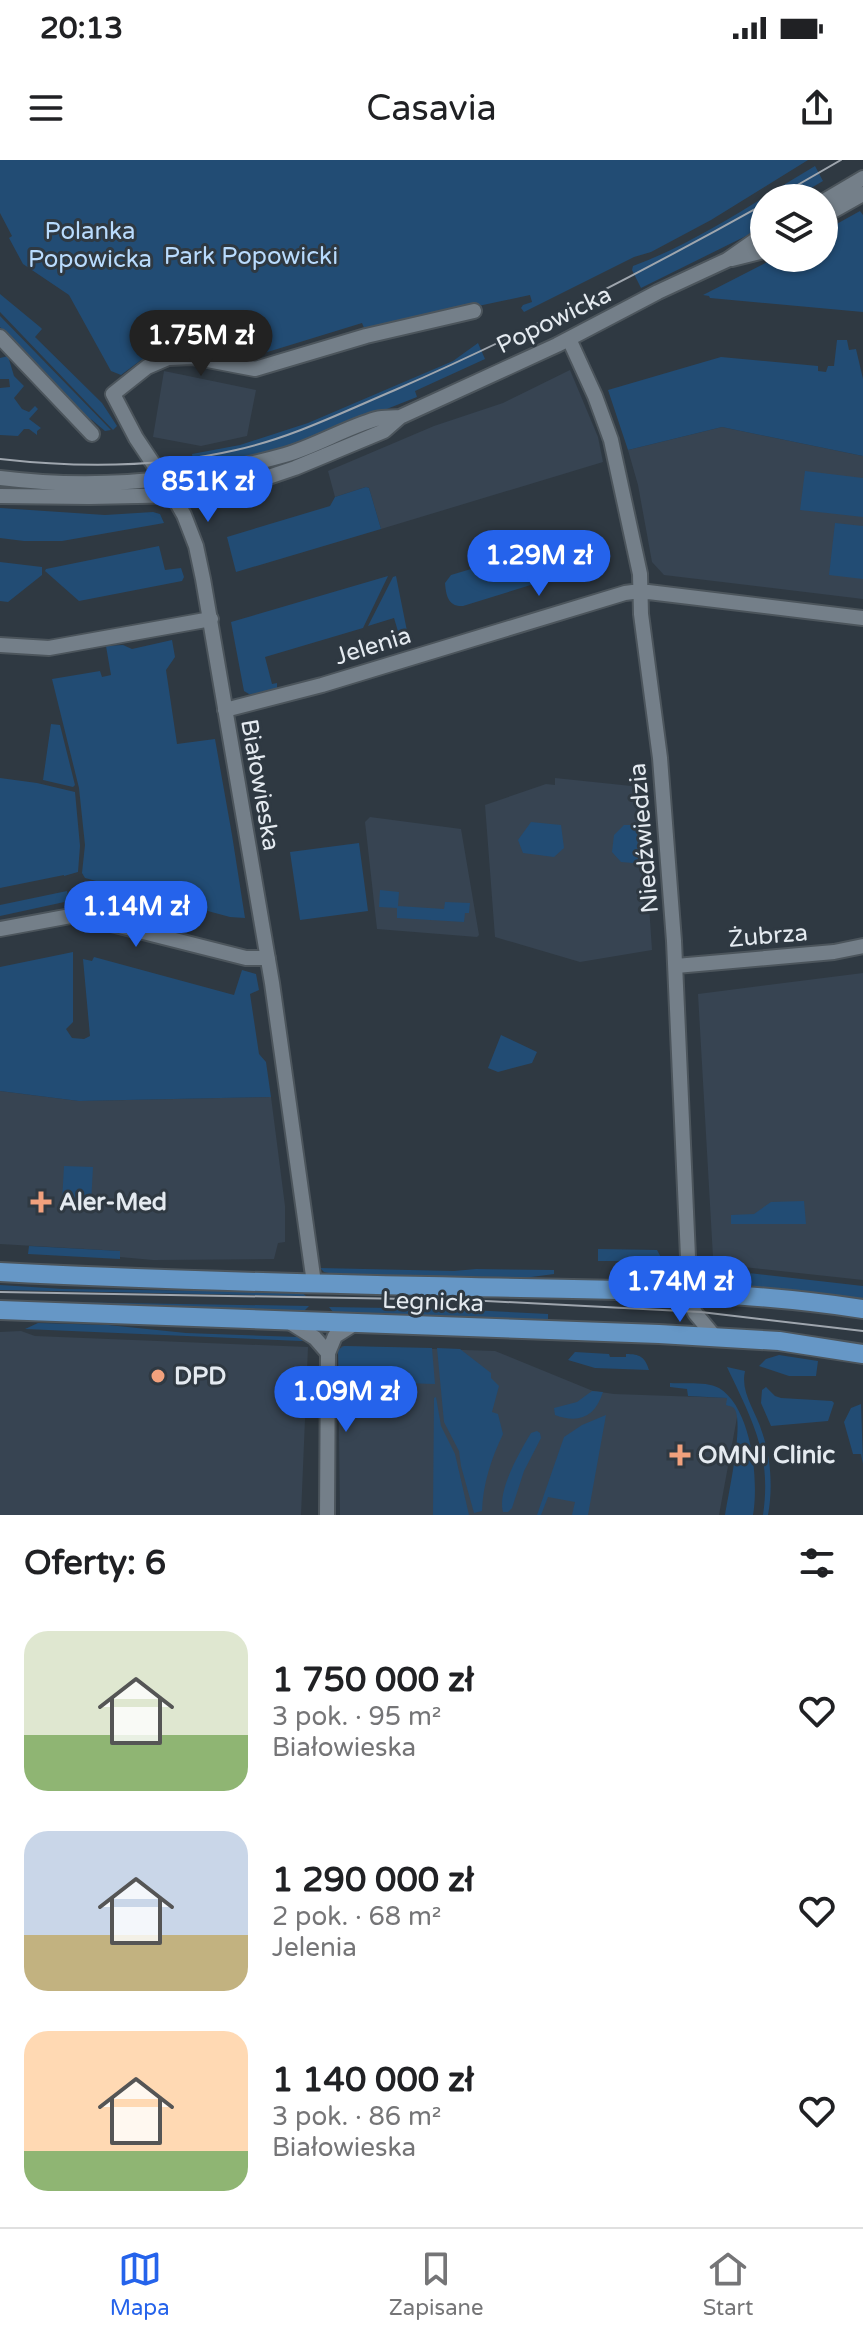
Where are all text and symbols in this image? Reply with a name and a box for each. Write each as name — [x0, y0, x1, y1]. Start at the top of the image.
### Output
text: 20:13 — [40, 10, 123, 47]
icon: menu — [24, 86, 68, 130]
icon: share — [795, 86, 839, 130]
text: Casavia — [366, 87, 497, 130]
map controls — [750, 184, 838, 272]
button: layers — [750, 184, 838, 272]
park label: Polanka Popowicka — [28, 217, 152, 274]
park label: Park Popowicki — [164, 242, 338, 271]
street label: Popowicka — [492, 280, 616, 360]
pin: 1.75M zł — [118, 310, 284, 378]
text: 1.75M zł — [147, 320, 255, 351]
pin: 851K zł — [134, 456, 282, 524]
text: 851K zł — [162, 466, 254, 497]
pin: 1.29M zł — [456, 530, 622, 598]
text: 1.29M zł — [485, 540, 593, 571]
street label: Jelenia — [331, 621, 415, 671]
street label: Białowieska — [234, 717, 286, 853]
street label: Niedźwiedzia — [623, 762, 665, 914]
pin: 1.14M zł — [53, 881, 219, 949]
text: 1.14M zł — [82, 891, 190, 922]
street label: Żubrza — [727, 918, 809, 954]
place label: Aler-Med — [59, 1188, 167, 1217]
marker: Aler-Med — [30, 1191, 52, 1213]
pin: 1.74M zł — [597, 1256, 763, 1324]
text: 1.74M zł — [626, 1266, 734, 1297]
street label: Legnicka — [381, 1286, 485, 1318]
place label: DPD — [174, 1362, 226, 1391]
pin: 1.09M zł — [263, 1366, 429, 1434]
marker: DPD — [149, 1367, 167, 1385]
text: 1.09M zł — [292, 1376, 400, 1407]
place label: OMNI Clinic — [698, 1441, 835, 1470]
marker: OMNI Clinic — [669, 1444, 691, 1466]
icon: filters — [795, 1541, 839, 1585]
text: Oferty: 6 — [24, 1543, 166, 1584]
text: 1 750 000 zł — [272, 1660, 474, 1701]
icon: home — [88, 1663, 184, 1759]
icon: heart — [795, 1689, 839, 1733]
text: 3 pok. · 95 m² — [272, 1701, 441, 1732]
text: Białowieska — [272, 1732, 416, 1763]
text: 1 290 000 zł — [272, 1860, 474, 1901]
icon: home — [88, 1863, 184, 1959]
icon: heart — [795, 1889, 839, 1933]
text: 2 pok. · 68 m² — [272, 1901, 441, 1932]
text: Jelenia — [272, 1932, 357, 1963]
text: 1 140 000 zł — [272, 2060, 474, 2101]
icon: home — [88, 2063, 184, 2159]
icon: heart — [795, 2089, 839, 2133]
text: 3 pok. · 86 m² — [272, 2101, 441, 2132]
text: Białowieska — [272, 2132, 416, 2163]
tab: Mapa — [110, 2247, 170, 2321]
tab: Zapisane — [389, 2247, 483, 2321]
tab: Start — [703, 2247, 753, 2321]

